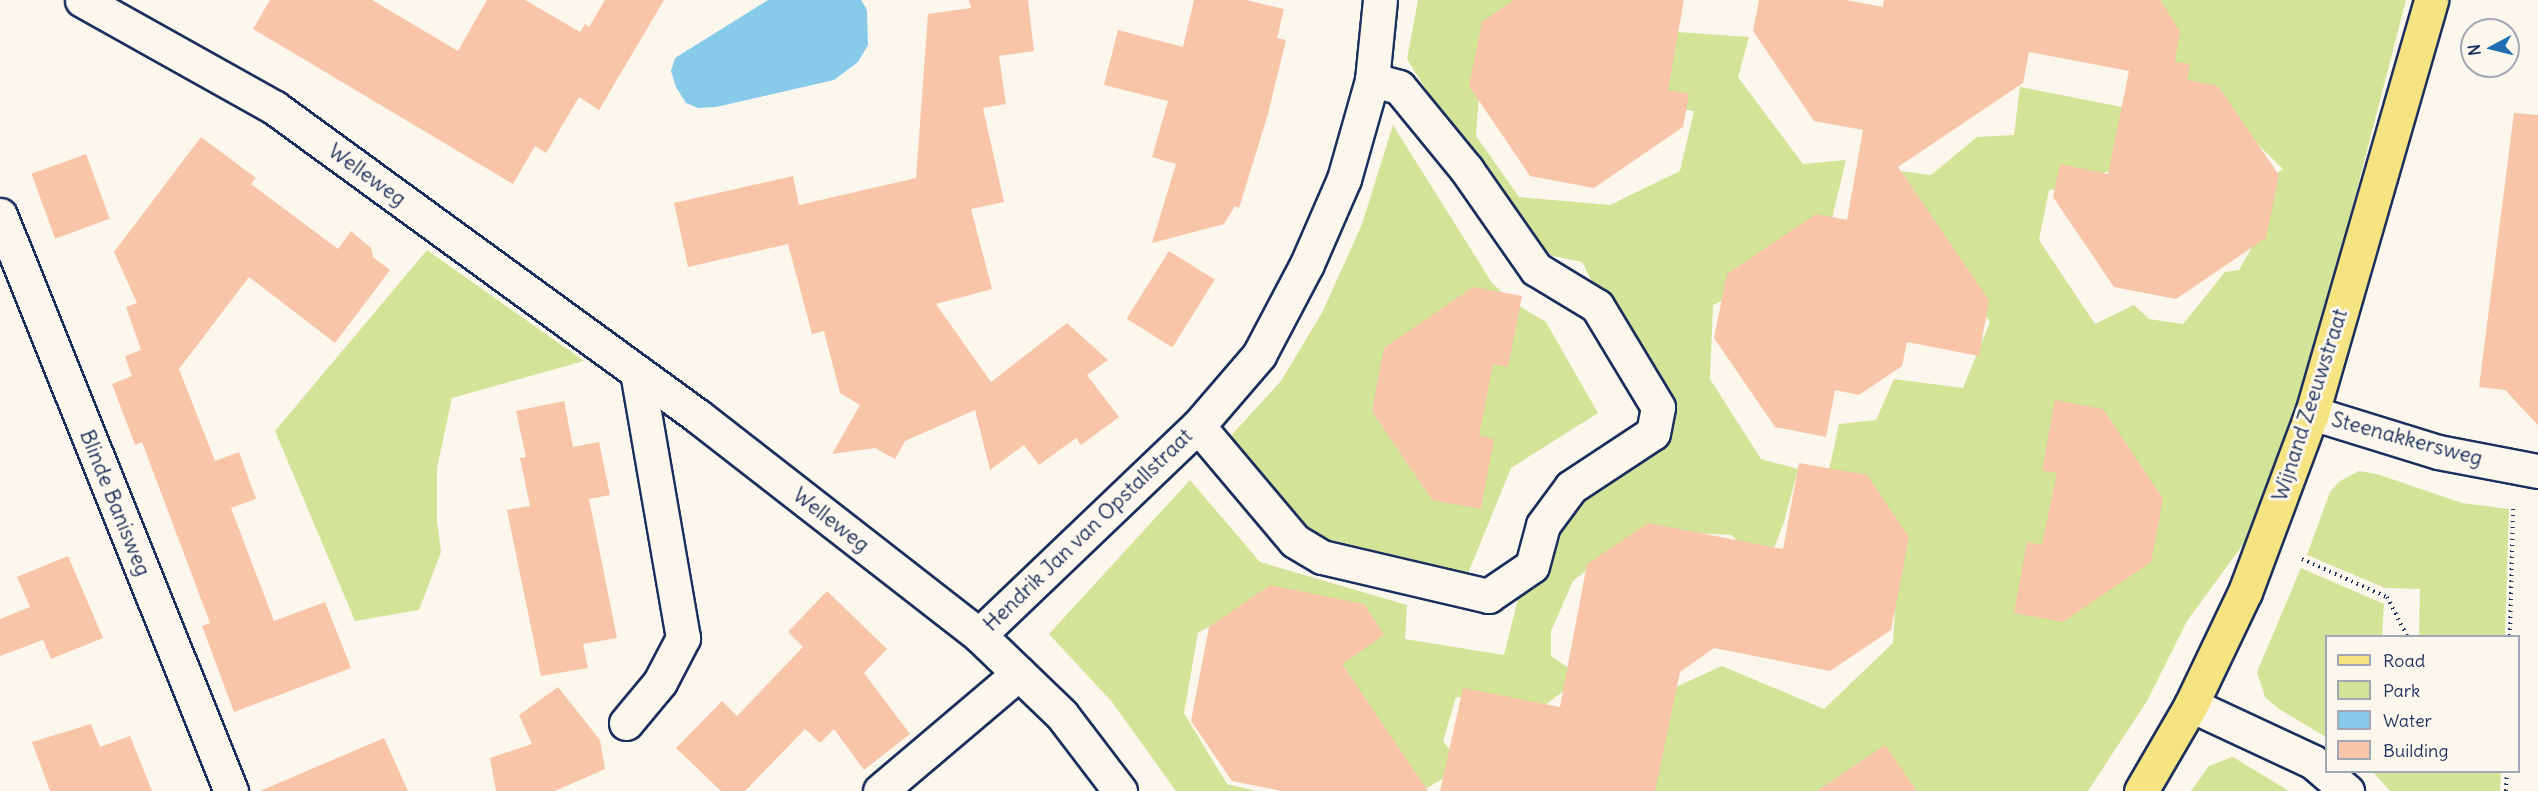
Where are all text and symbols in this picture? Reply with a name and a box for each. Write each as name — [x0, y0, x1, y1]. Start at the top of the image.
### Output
north arrow — [2460, 18, 2520, 78]
text: N — [2464, 43, 2485, 57]
street label: Welleweg — [323, 138, 411, 212]
street label: Wijnand Zeeuwstraat — [2267, 306, 2353, 504]
street label: Steenakkersweg — [2329, 407, 2485, 471]
street label: Hendrik Jan van Opstallstraat — [978, 423, 1198, 637]
street label: Blinde Banisweg — [74, 426, 156, 580]
street label: Welleweg — [788, 482, 874, 558]
legend — [2325, 635, 2520, 773]
text: Road — [2383, 649, 2425, 672]
text: Park — [2383, 679, 2420, 702]
text: Water — [2383, 709, 2432, 732]
text: Building — [2383, 739, 2448, 762]

